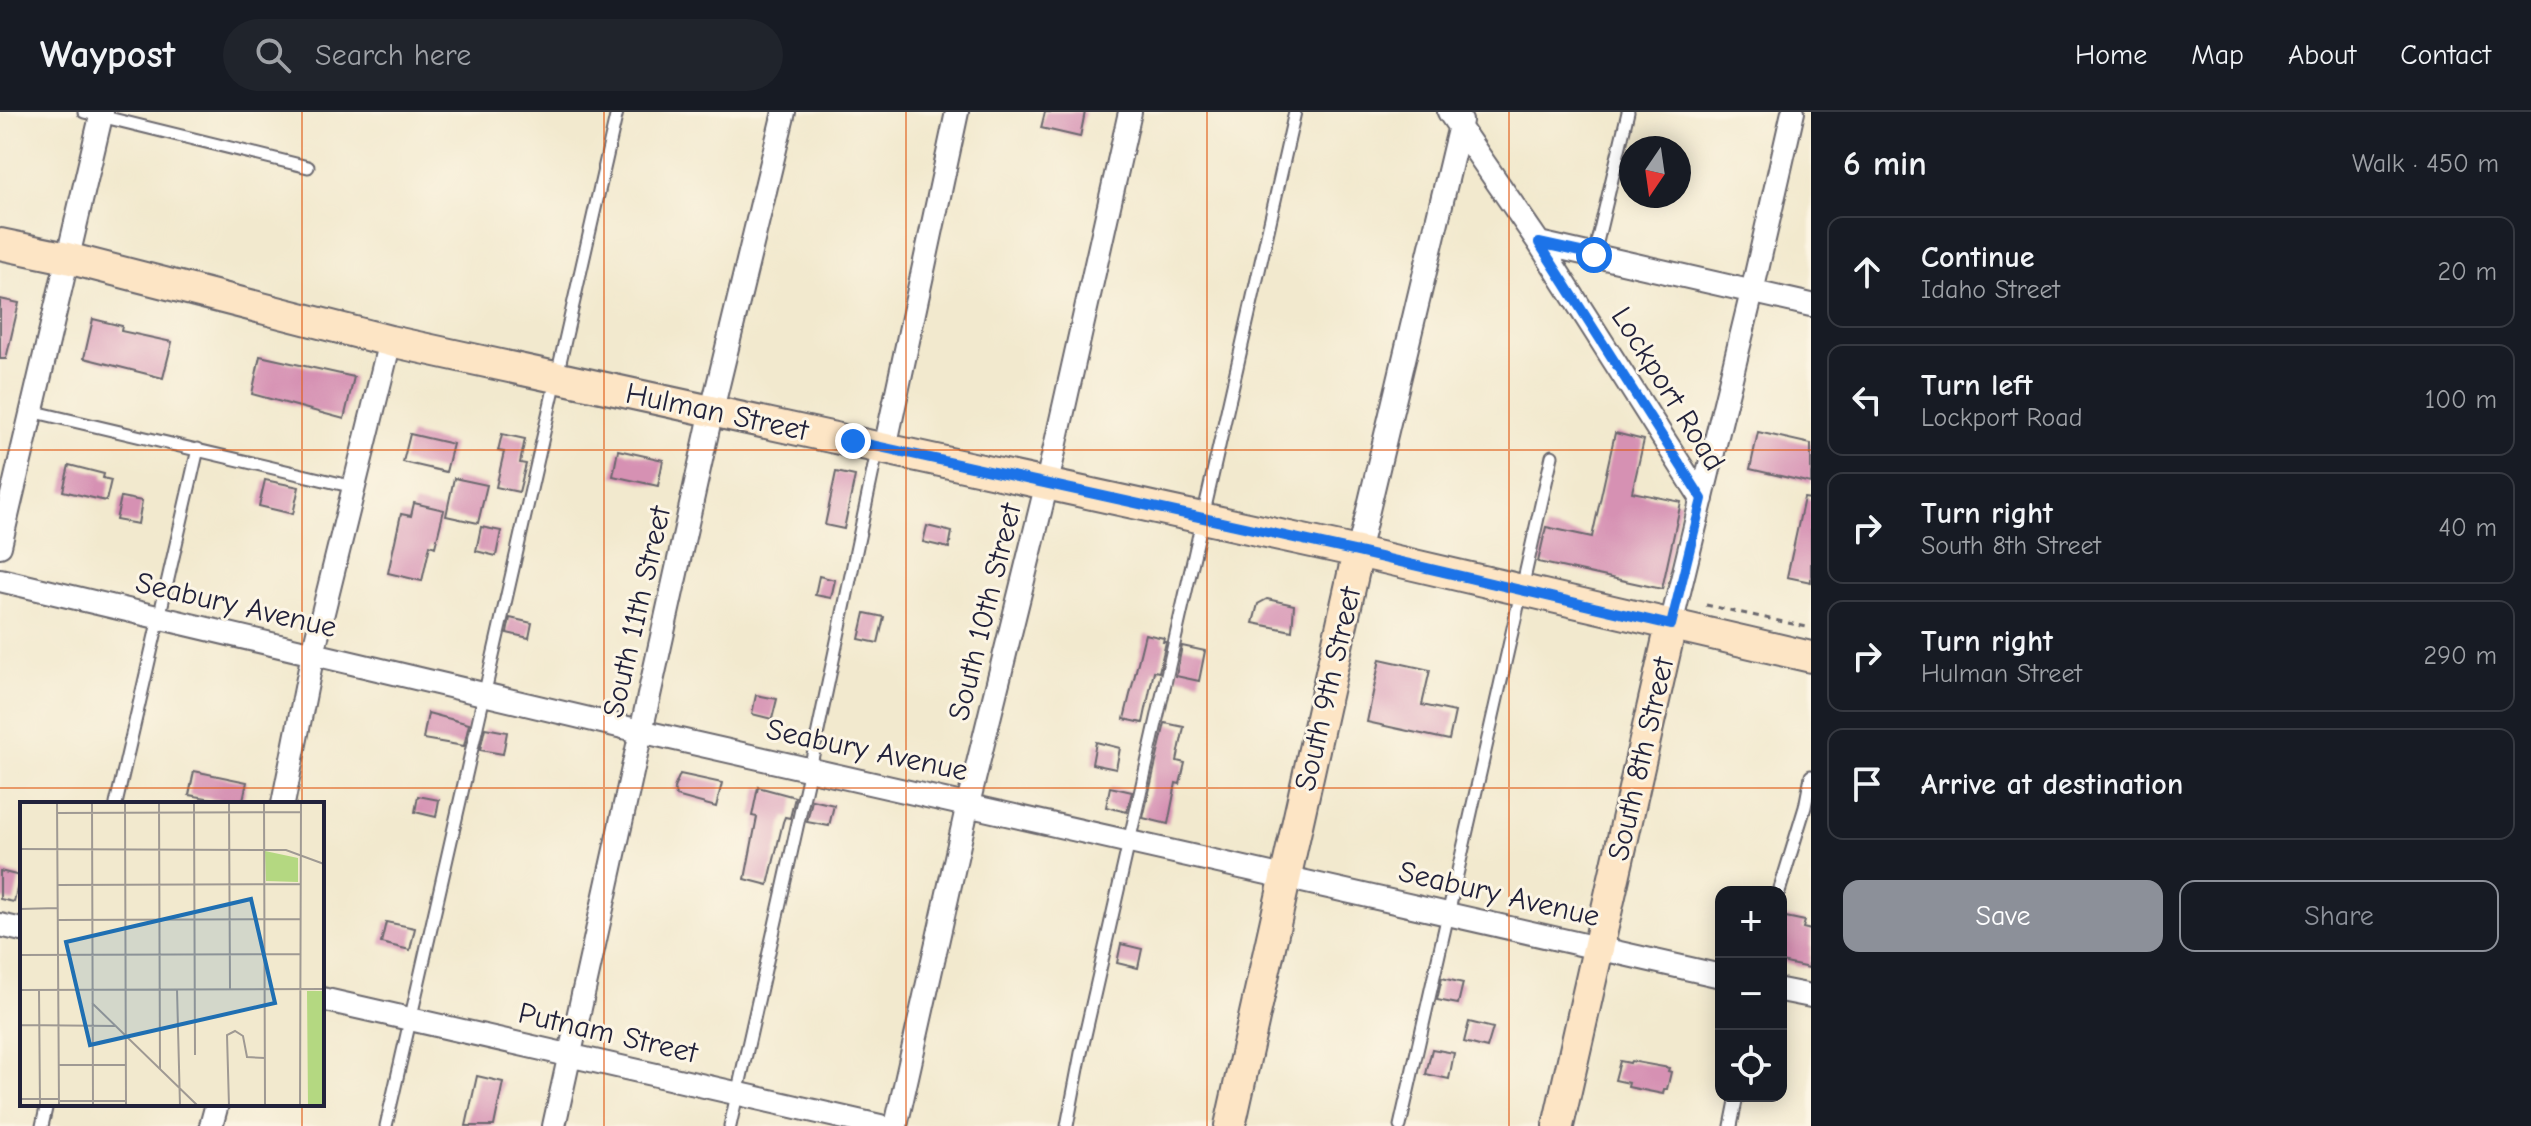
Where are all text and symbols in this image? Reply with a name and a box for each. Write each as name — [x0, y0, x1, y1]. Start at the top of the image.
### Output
search box — [223, 19, 783, 91]
text: Waypost — [40, 33, 175, 77]
icon: search — [251, 33, 295, 77]
text: Search here — [315, 38, 471, 73]
text: Home — [2075, 39, 2147, 71]
text: Map — [2191, 39, 2244, 71]
text: About — [2288, 39, 2356, 71]
text: Contact — [2400, 39, 2491, 71]
north arrow — [1619, 136, 1691, 208]
text: 6 min — [1843, 144, 1927, 184]
text: Walk · 450 m — [2352, 149, 2499, 179]
route start — [1576, 237, 1612, 273]
text: Continue — [1921, 240, 2035, 275]
icon: ahead — [1845, 250, 1889, 294]
text: 20 m — [2437, 257, 2497, 287]
text: Idaho Street — [1921, 275, 2060, 305]
street label: Lockport Road — [1604, 301, 1732, 477]
text: Turn left — [1921, 368, 2033, 403]
street label: Hulman Street — [623, 376, 813, 449]
icon: left — [1845, 378, 1889, 422]
text: 100 m — [2425, 385, 2497, 415]
text: Lockport Road — [1921, 403, 2083, 433]
route end — [835, 423, 871, 459]
text: Turn right — [1921, 496, 2053, 531]
street label: South 10th Street — [941, 498, 1029, 724]
street label: South 11th Street — [596, 501, 679, 721]
icon: right — [1845, 506, 1889, 550]
text: 40 m — [2438, 513, 2497, 543]
text: South 8th Street — [1921, 531, 2101, 561]
street label: Seabury Avenue — [132, 565, 340, 645]
street label: South 9th Street — [1288, 582, 1369, 794]
text: Turn right — [1921, 624, 2053, 659]
icon: right — [1845, 634, 1889, 678]
text: 290 m — [2424, 641, 2497, 671]
street label: South 8th Street — [1601, 653, 1682, 864]
text: Hulman Street — [1921, 659, 2082, 689]
street label: Seabury Avenue — [763, 712, 971, 788]
icon: arrive — [1845, 762, 1889, 806]
text: Arrive at destination — [1921, 767, 2183, 802]
inset map — [20, 802, 324, 1106]
street label: Seabury Avenue — [1395, 854, 1603, 934]
button: Save — [1843, 880, 2163, 952]
button: Share — [2179, 880, 2499, 952]
map controls — [1715, 886, 1787, 1102]
button: + — [1715, 886, 1787, 958]
button: − — [1715, 958, 1787, 1030]
street label: Putnam Street — [515, 995, 702, 1071]
button: locate — [1715, 1030, 1787, 1102]

